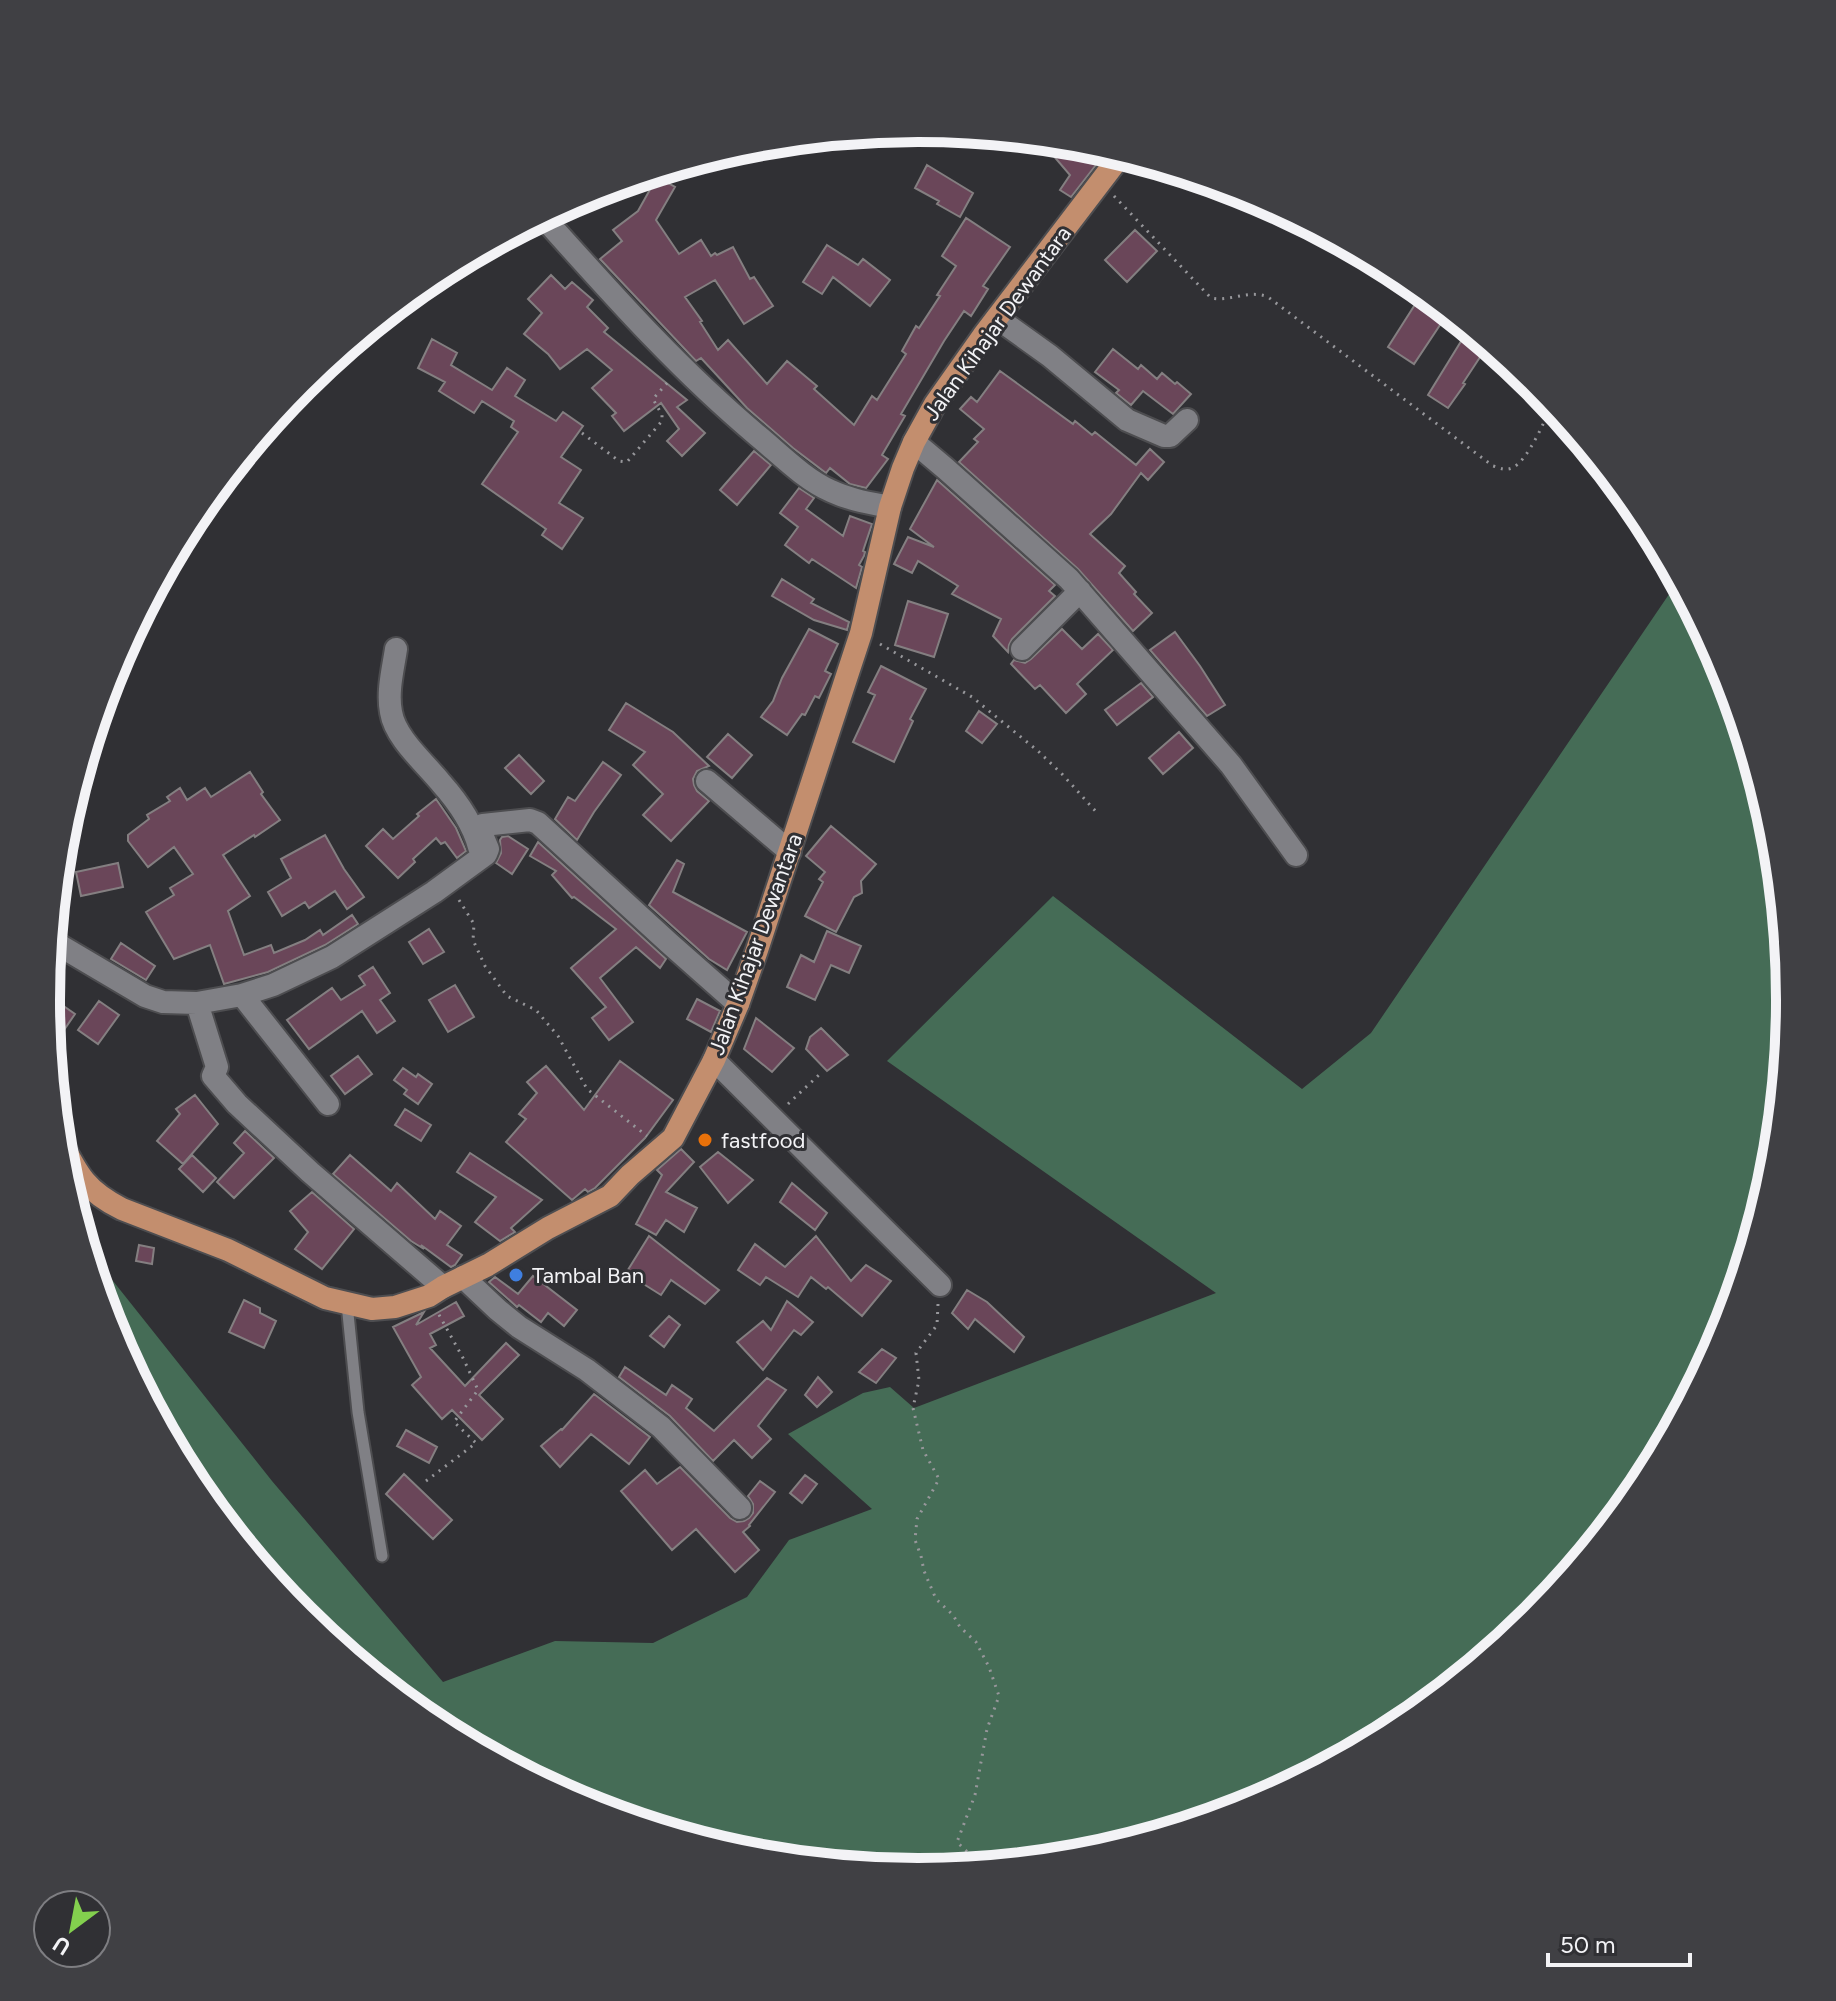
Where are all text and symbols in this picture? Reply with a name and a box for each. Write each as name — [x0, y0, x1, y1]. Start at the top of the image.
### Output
street label: Jalan Kihajar Dewantara — [918, 221, 1077, 426]
street label: Jalan Kihajar Dewantara — [703, 830, 808, 1059]
place label: fastfood — [721, 1127, 805, 1154]
marker: fastfood — [696, 1131, 714, 1149]
place label: Tambal Ban — [532, 1262, 644, 1289]
marker: Tambal Ban — [507, 1266, 525, 1284]
north arrow — [32, 1889, 112, 1969]
scale bar — [1548, 1917, 1690, 1967]
text: U — [48, 1930, 75, 1961]
text: 50 m — [1560, 1930, 1616, 1959]

